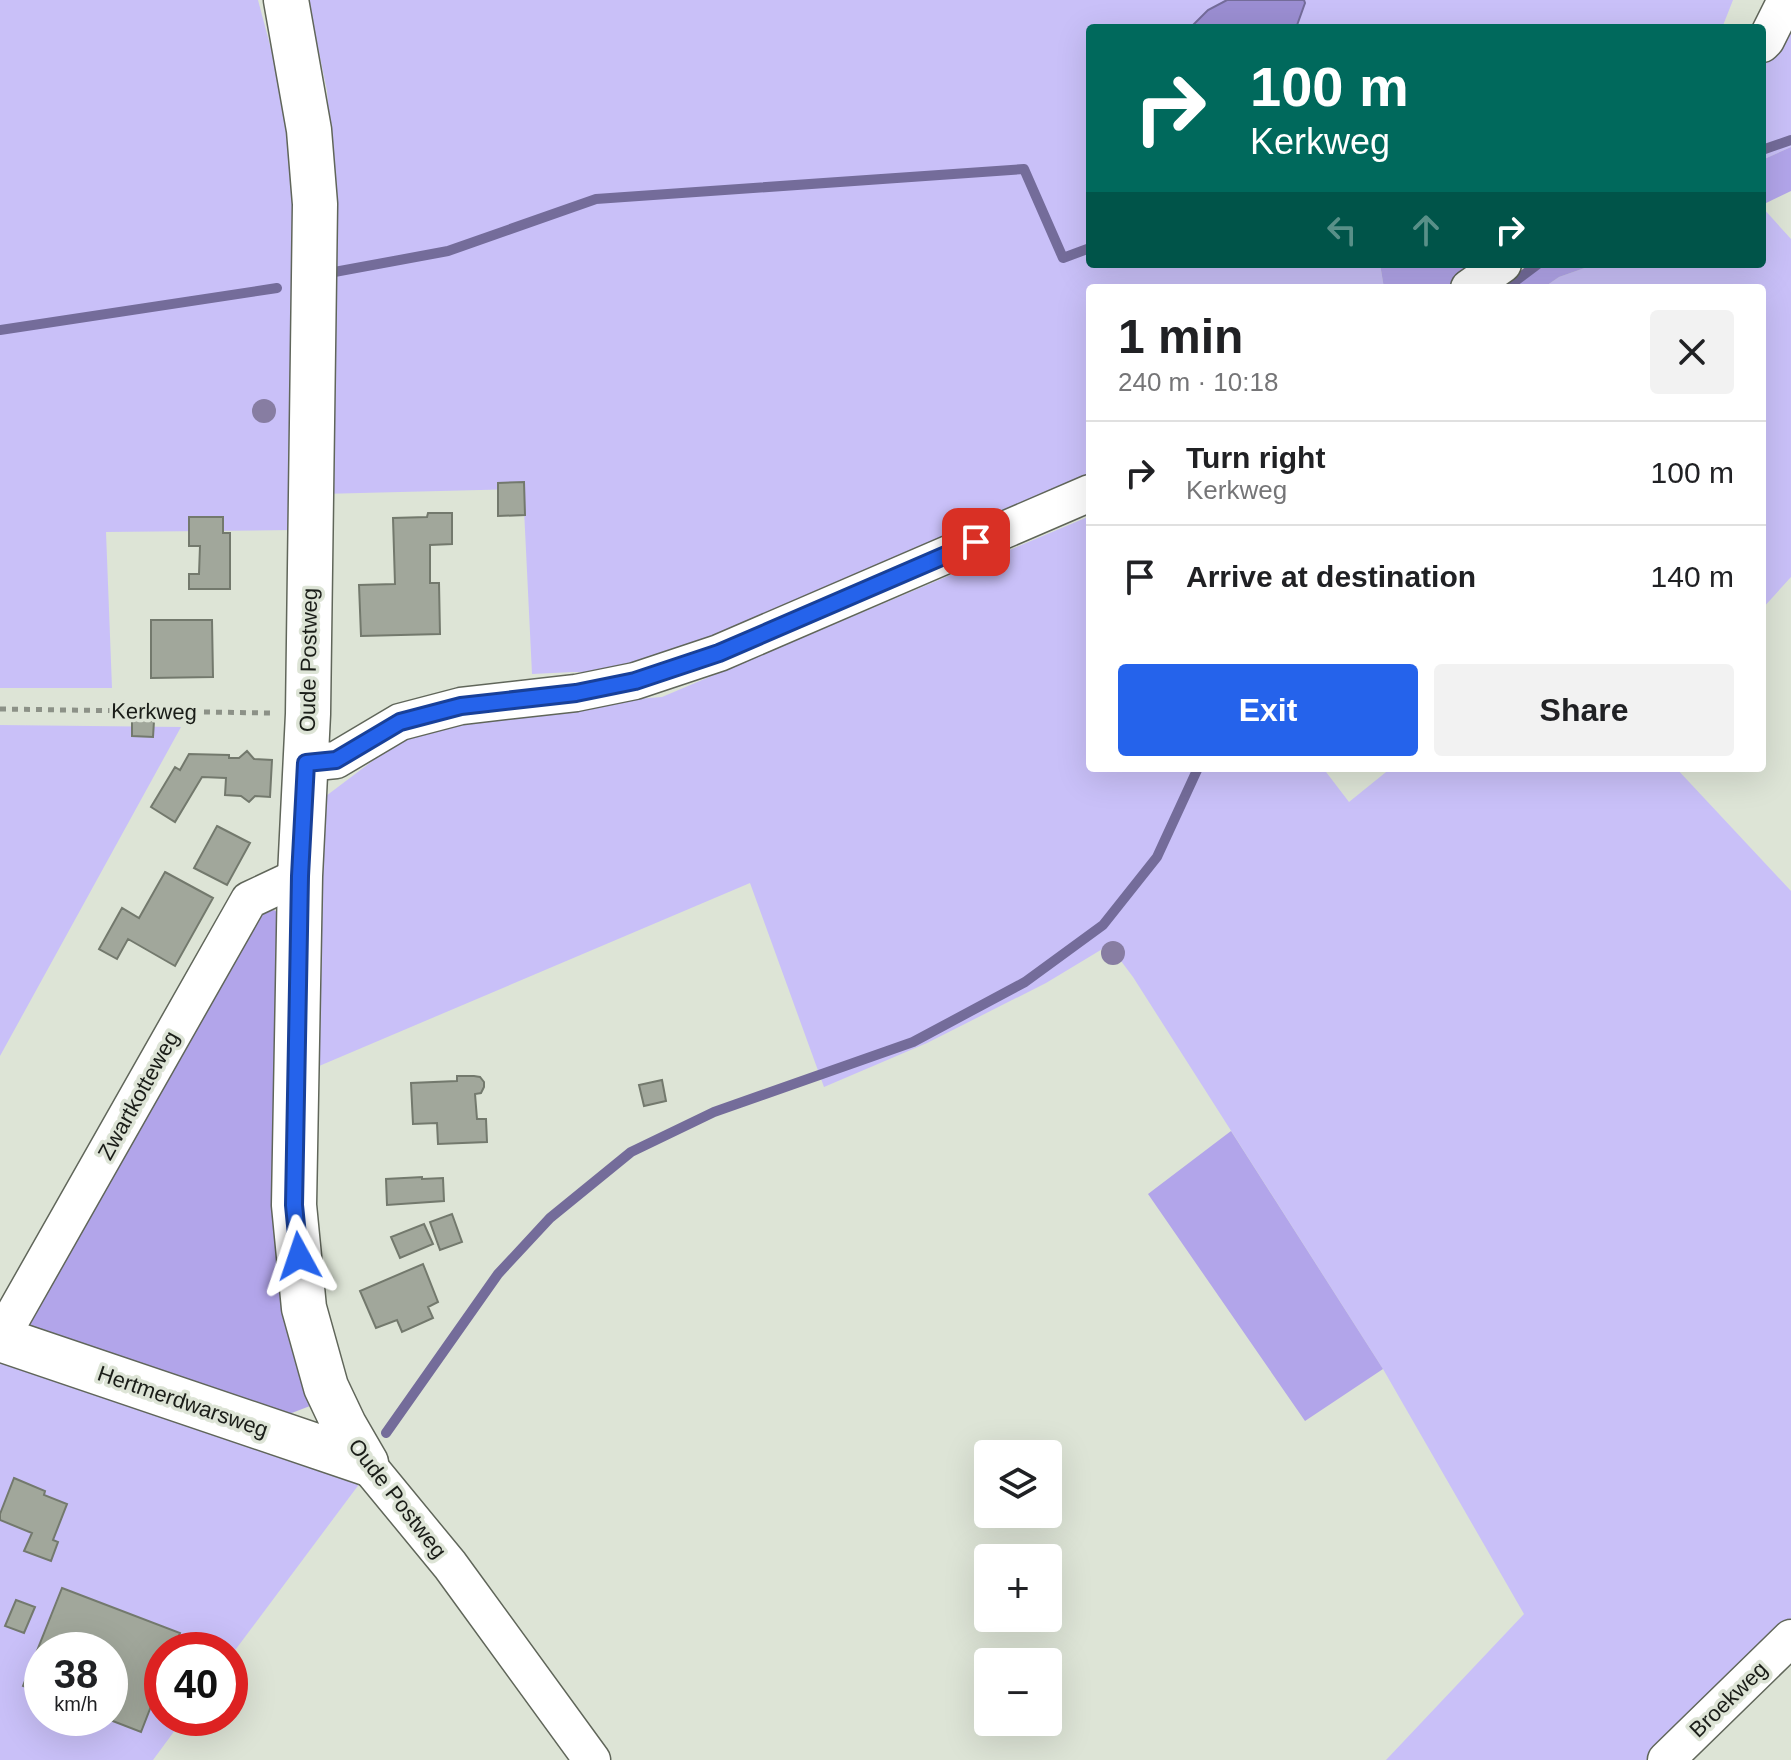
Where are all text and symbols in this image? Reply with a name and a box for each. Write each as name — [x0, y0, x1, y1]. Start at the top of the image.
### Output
text: 100 m — [1250, 55, 1409, 118]
icon: right — [1118, 56, 1222, 160]
text: Kerkweg — [1250, 121, 1390, 162]
icon: left — [1320, 208, 1364, 252]
icon: ahead — [1404, 208, 1448, 252]
icon: right — [1488, 208, 1532, 252]
text: 1 min — [1118, 310, 1243, 363]
button: close — [1650, 310, 1734, 394]
text: 240 m · 10:18 — [1118, 367, 1278, 397]
text: Turn right — [1186, 441, 1325, 474]
icon: right — [1118, 451, 1162, 495]
text: 100 m — [1651, 456, 1734, 489]
text: Kerkweg — [1186, 475, 1287, 505]
pin — [942, 508, 1010, 576]
icon: arrive — [954, 520, 998, 564]
icon: arrive — [1118, 555, 1162, 599]
text: Arrive at destination — [1186, 560, 1476, 593]
text: 140 m — [1651, 560, 1734, 593]
street label: Oude Postweg — [295, 588, 322, 732]
button: Exit — [1118, 664, 1418, 756]
button: Share — [1434, 664, 1734, 756]
street label: Kerkweg — [111, 698, 197, 725]
street label: Zwartkotteweg — [93, 1027, 184, 1164]
position arrow — [257, 1214, 341, 1298]
street label: Hertmerdwarsweg — [94, 1361, 271, 1442]
street label: Oude Postweg — [343, 1434, 452, 1563]
map controls — [974, 1440, 1062, 1736]
button: layers — [974, 1440, 1062, 1528]
button: + — [974, 1544, 1062, 1632]
speed limit sign: 40 — [144, 1632, 248, 1736]
button: − — [974, 1648, 1062, 1736]
text: 38 — [54, 1652, 98, 1696]
street label: Broekweg — [1684, 1656, 1772, 1742]
text: km/h — [54, 1693, 98, 1715]

